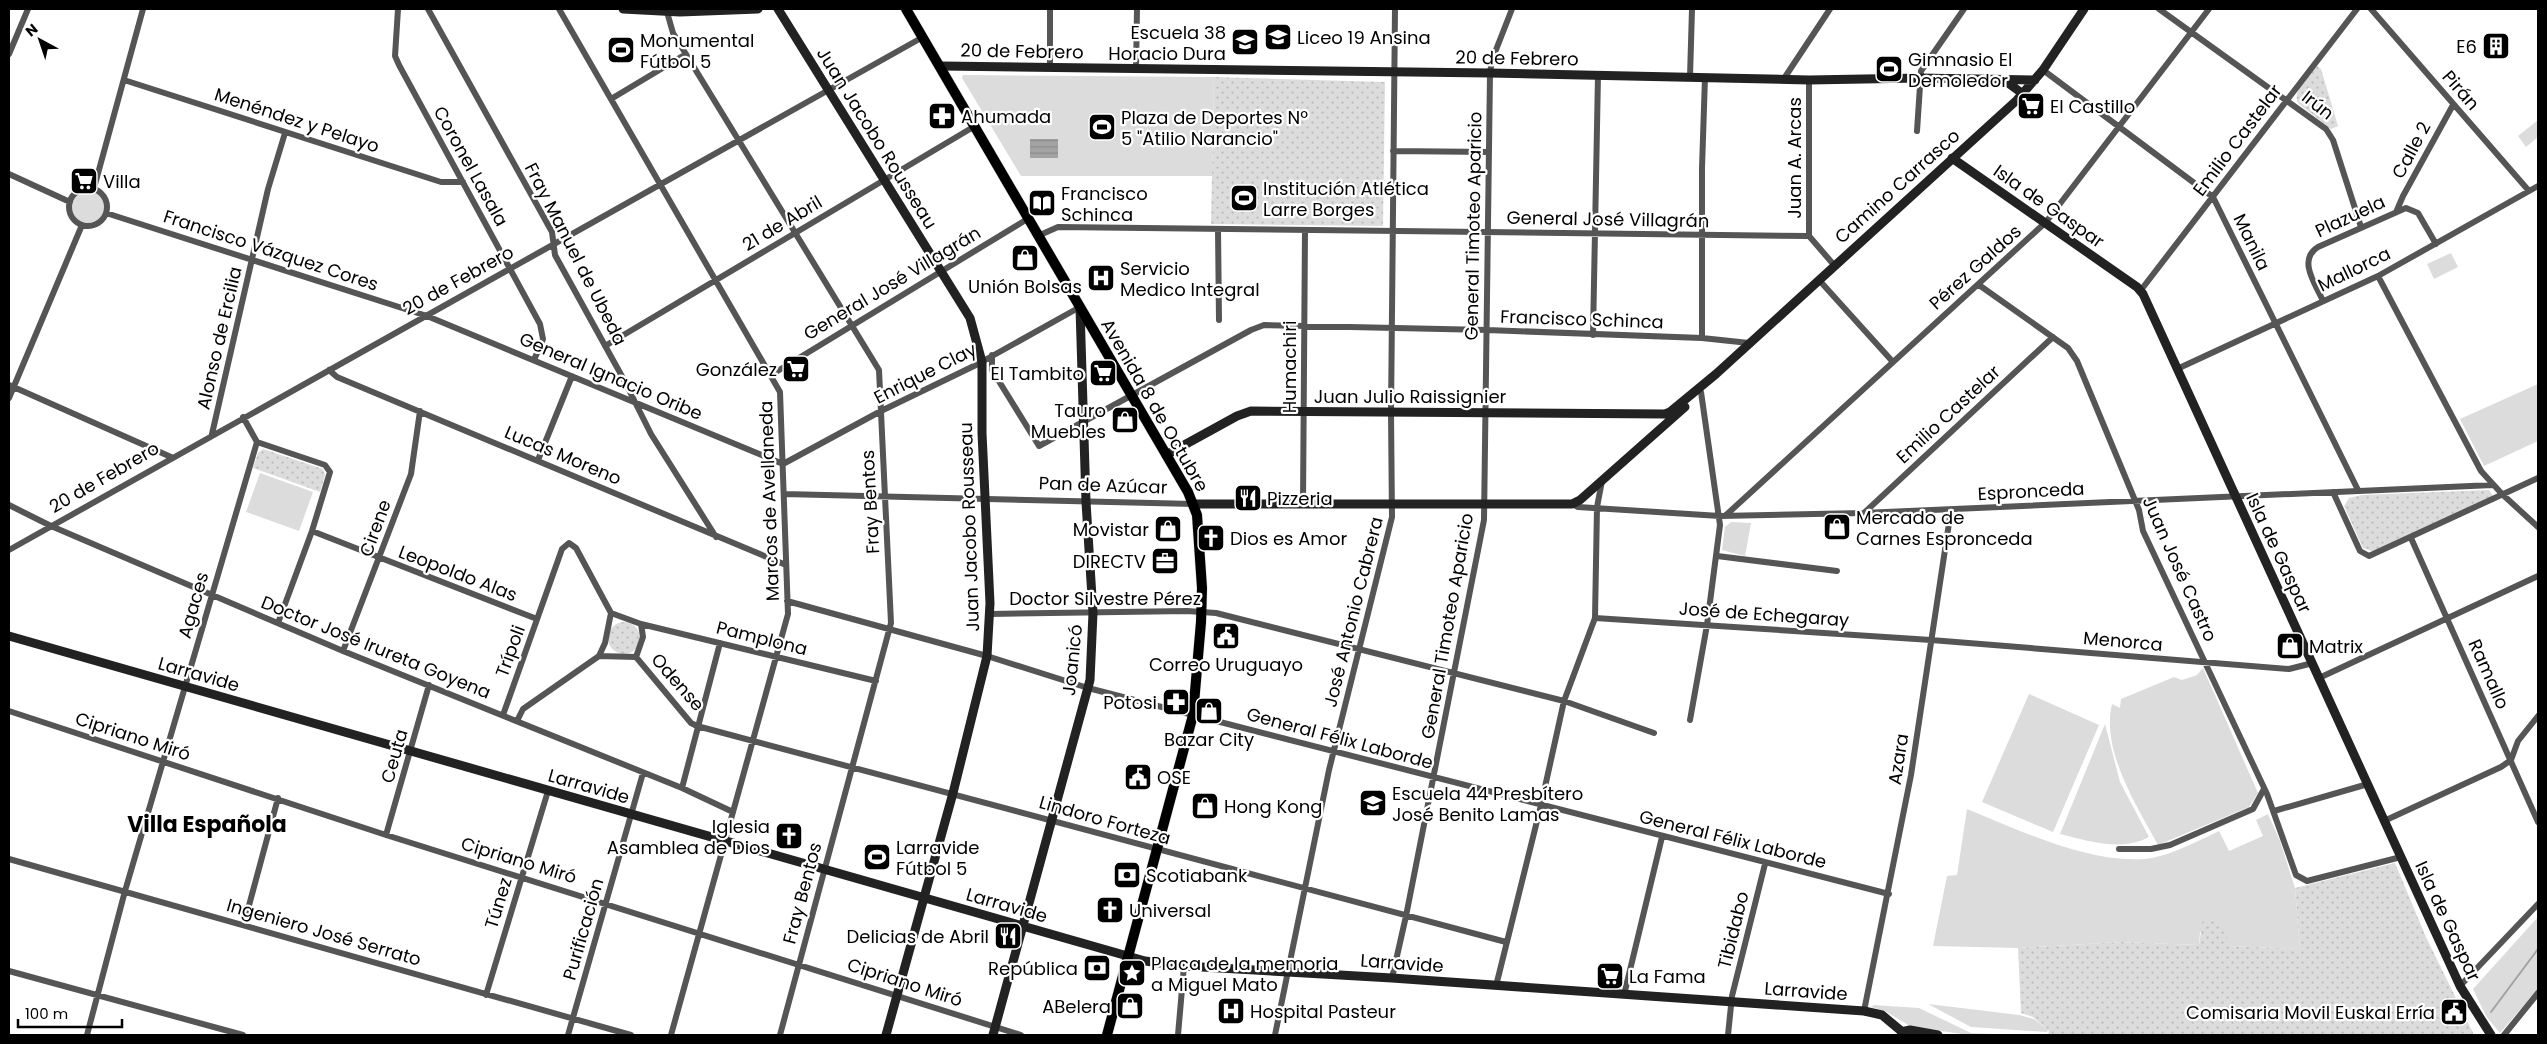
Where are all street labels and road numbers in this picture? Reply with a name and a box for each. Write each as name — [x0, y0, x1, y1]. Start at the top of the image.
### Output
street label: 20 de Febrero — [960, 37, 1084, 65]
street label: Juan Jacobo Rousseau — [811, 42, 943, 234]
street label: 20 de Febrero — [1455, 44, 1579, 72]
street label: Pirán — [2437, 65, 2485, 115]
street label: Emilio Castelar — [2187, 79, 2287, 201]
street label: Menéndez y Pelayo — [211, 82, 383, 158]
street label: Irún — [2297, 85, 2339, 125]
street label: Juan A. Arcas — [1782, 97, 1807, 219]
street label: Coronel Lasala — [428, 101, 514, 231]
street label: General Timoteo Aparicio — [1459, 111, 1487, 341]
street label: Calle 2 — [2386, 117, 2436, 183]
street label: Camino Carrasco — [1829, 123, 1965, 249]
street label: Fray Manuel de Ubeda — [519, 158, 633, 350]
street label: Isla de Gaspar — [1989, 158, 2110, 254]
street label: 21 de Abril — [737, 189, 827, 257]
street label: Plazuela — [2311, 189, 2389, 243]
street label: Francisco Vázquez Cores — [160, 203, 382, 297]
street label: General José Villagrán — [1507, 205, 1709, 233]
street label: Manila — [2228, 209, 2276, 275]
street label: Pérez Galdos — [1923, 219, 2027, 315]
street label: General José Villagrán — [799, 220, 985, 346]
street label: 20 de Febrero — [398, 239, 518, 321]
street label: Mallorca — [2314, 241, 2394, 297]
street label: Alonso de Ercilia — [190, 264, 248, 412]
street label: Francisco Schinca — [1500, 304, 1664, 334]
street label: Avenida 8 de Octubre — [1095, 314, 1215, 496]
street label: Humachiri — [1277, 321, 1302, 413]
street label: General Ignacio Oribe — [516, 326, 706, 426]
street label: Enrique Clay — [869, 336, 981, 410]
street label: Emilio Castelar — [1891, 359, 2006, 469]
street label: Juan Julio Raissignier — [1314, 384, 1507, 409]
street label: Marcos de Avellaneda — [753, 400, 785, 602]
street label: Lucas Moreno — [501, 419, 625, 491]
street label: Juan Jacobo Rousseau — [953, 422, 985, 632]
street label: 20 de Febrero — [44, 435, 164, 519]
street label: Fray Bentos — [855, 449, 885, 555]
street label: Pan de Azúcar — [1038, 470, 1168, 500]
street label: Espronceda — [1977, 476, 2085, 506]
street label: Isla de Gaspar — [2240, 489, 2318, 617]
street label: Juan José Castro — [2137, 493, 2223, 645]
street label: Cirene — [353, 496, 397, 560]
street label: General Timoteo Aparicio — [1415, 511, 1479, 741]
street label: José Antonio Cabrera — [1317, 514, 1389, 710]
street label: Leopoldo Alas — [395, 539, 521, 607]
street label: Agaces — [172, 569, 214, 641]
street label: Doctor Silvestre Pérez — [1009, 586, 1201, 611]
street label: Doctor José Irureta Goyena — [257, 589, 495, 705]
street label: José de Echegaray — [1678, 596, 1850, 632]
street label: Pamplona — [714, 615, 810, 661]
street label: Trípoli — [489, 622, 531, 680]
street label: Joanicó — [1056, 623, 1088, 697]
street label: Menorca — [2082, 625, 2164, 657]
street label: Ramallo — [2462, 635, 2516, 713]
street label: Odense — [646, 648, 710, 716]
street label: Larravide — [155, 650, 243, 698]
street label: General Félix Laborde — [1244, 701, 1436, 775]
street label: Cipriano Miró — [72, 706, 194, 766]
street label: Ceuta — [374, 726, 414, 786]
street label: Azara — [1882, 732, 1914, 786]
street label: Larravide — [545, 762, 633, 810]
street label: Lindoro Forteza — [1036, 789, 1174, 851]
street label: General Félix Laborde — [1637, 804, 1829, 874]
street label: Cipriano Miró — [458, 831, 580, 889]
street label: Fray Bentos — [776, 839, 828, 947]
street label: Isla de Gaspar — [2409, 857, 2487, 985]
street label: Túnez — [478, 874, 518, 932]
street label: Purificación — [557, 875, 609, 983]
street label: Larravide — [963, 881, 1051, 929]
street label: Tibidabo — [1711, 889, 1755, 971]
street label: Ingeniero José Serrato — [224, 892, 424, 972]
street label: Larravide — [1360, 948, 1444, 978]
street label: Cipriano Miró — [844, 952, 966, 1012]
street label: Larravide — [1764, 976, 1848, 1006]

